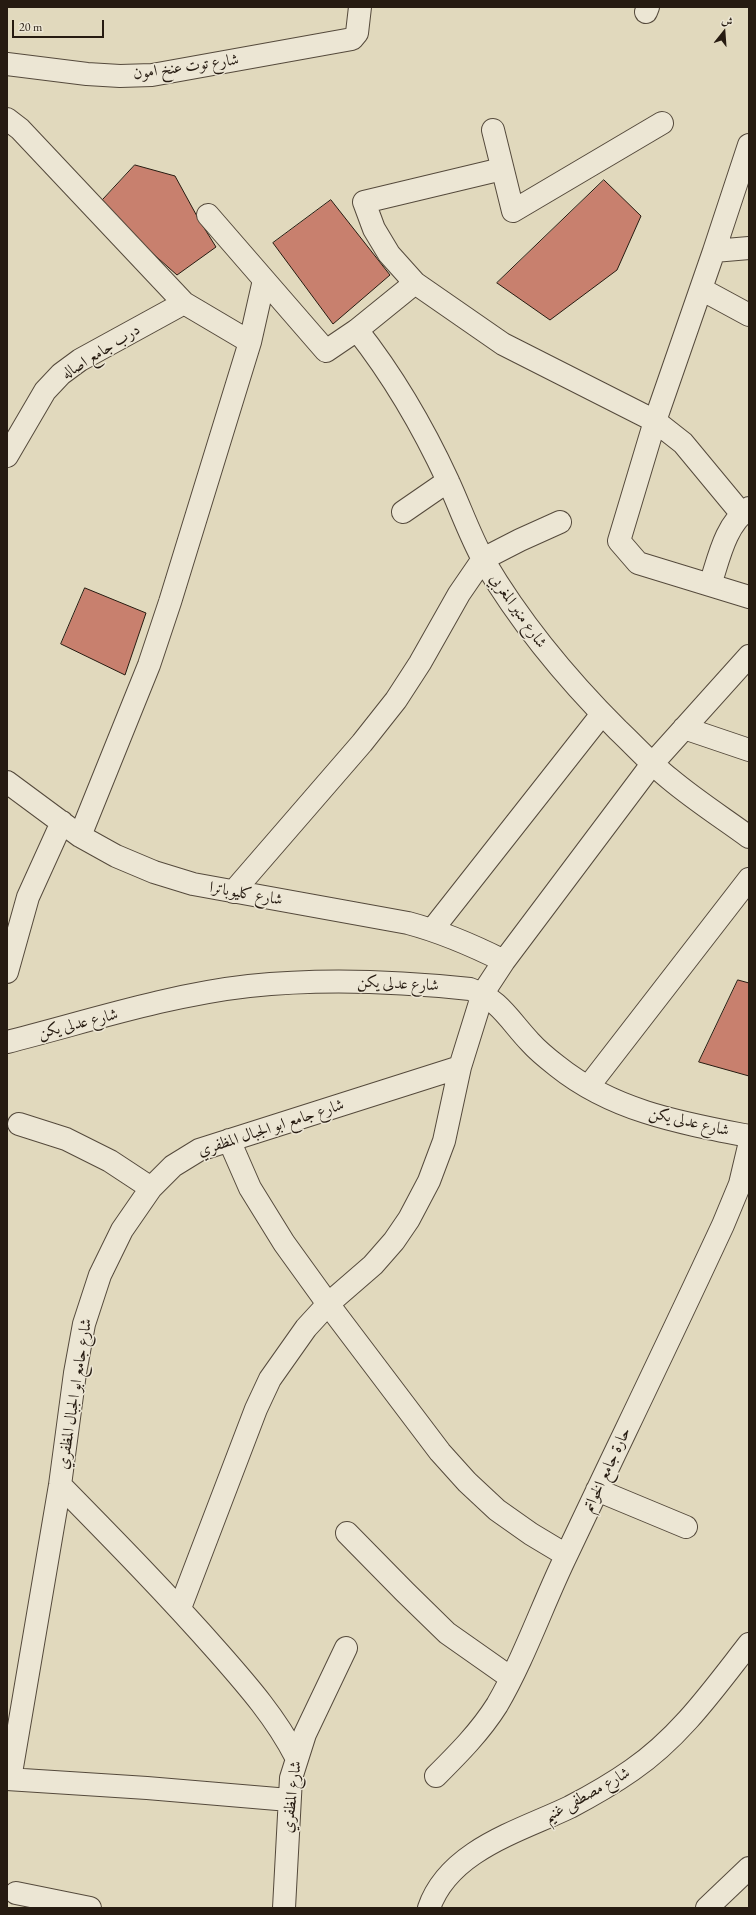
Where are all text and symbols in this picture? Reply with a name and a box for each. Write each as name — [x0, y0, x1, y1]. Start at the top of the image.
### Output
scale bar — [14, 12, 106, 38]
north arrow — [704, 12, 744, 52]
text: ش — [720, 12, 735, 29]
text: 20 m — [19, 19, 42, 35]
street label: شارع توت عنخ امون — [132, 50, 240, 84]
street label: درب جامع اصاله — [58, 320, 144, 384]
street label: شارع منير المغربي — [485, 570, 551, 652]
street label: شارع كليوباترا — [208, 878, 284, 910]
street label: شارع عدلى يكن — [357, 972, 439, 996]
street label: شارع عدلى يكن — [36, 1005, 120, 1043]
street label: شارع جامع ابو الجبال المظفري — [195, 1095, 347, 1161]
street label: شارع عدلى يكن — [647, 1103, 731, 1141]
street label: شارع جامع ابو الجبال المظفري — [54, 1317, 96, 1471]
street label: حارة جامع الخواتم — [579, 1424, 635, 1516]
street label: شارع المظفري — [278, 1760, 306, 1834]
street label: شارع مصطفى غنيم — [540, 1763, 634, 1827]

